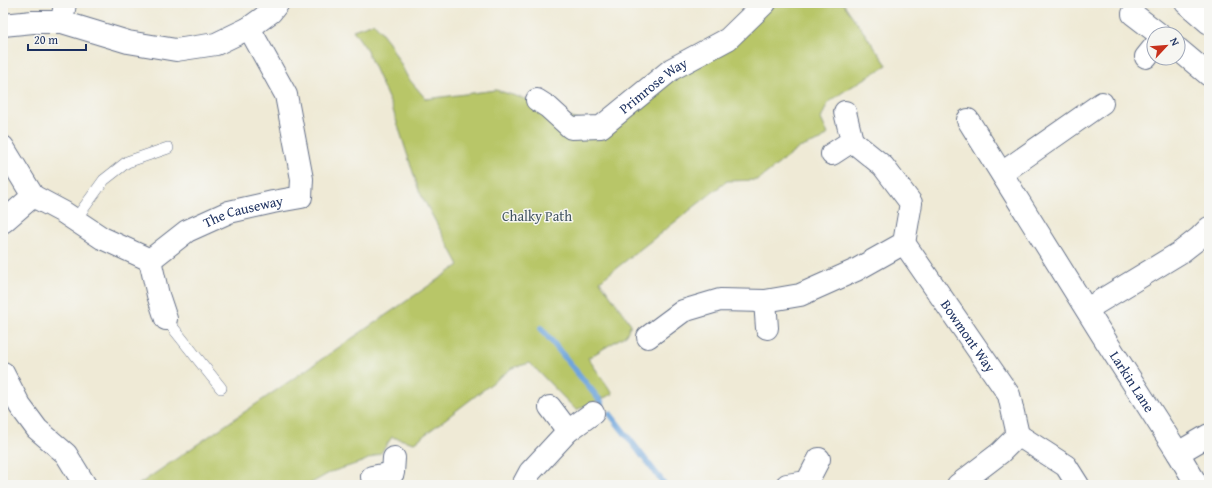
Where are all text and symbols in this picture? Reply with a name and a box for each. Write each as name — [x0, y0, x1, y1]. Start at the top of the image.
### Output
scale bar — [28, 26, 86, 52]
north arrow — [1146, 26, 1186, 66]
text: 20 m — [34, 31, 58, 48]
text: N — [1166, 35, 1184, 49]
street label: Primrose Way — [615, 53, 691, 118]
street label: The Causeway — [200, 190, 285, 232]
park label: Chalky Path — [502, 206, 572, 226]
street label: Bowmont Way — [936, 296, 1000, 376]
street label: Larkin Lane — [1105, 347, 1160, 417]

